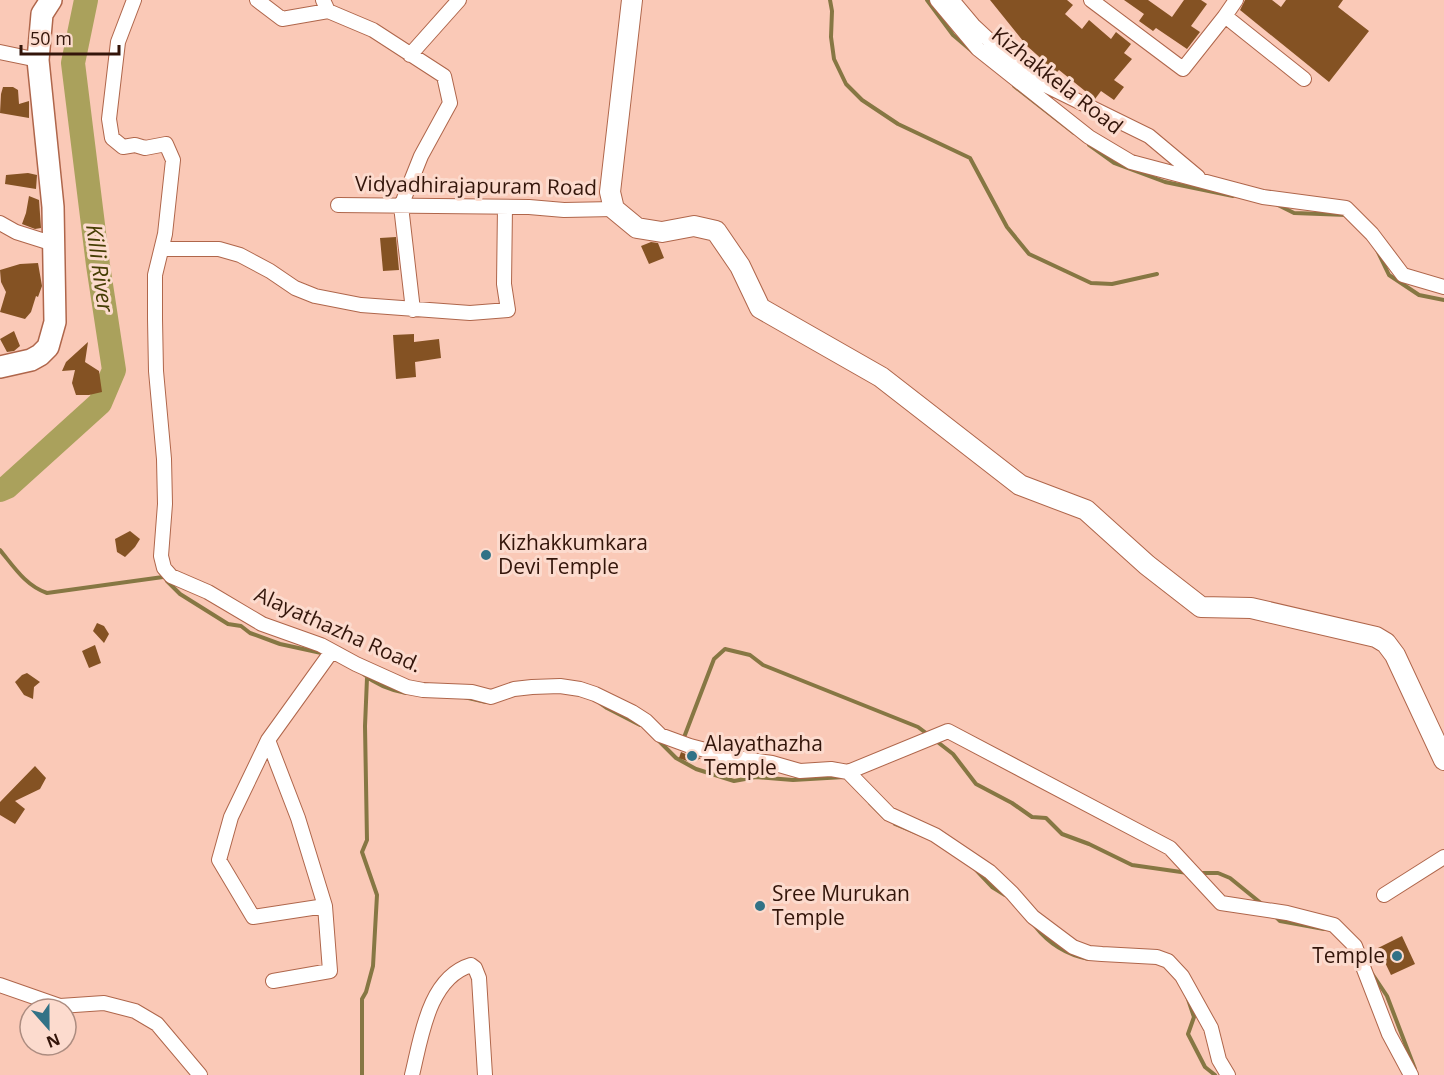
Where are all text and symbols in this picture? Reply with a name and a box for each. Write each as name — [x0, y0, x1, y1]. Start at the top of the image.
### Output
scale bar — [21, 18, 118, 56]
street label: Kizhakkela Road — [986, 20, 1129, 140]
text: 50 m — [30, 26, 72, 50]
street label: Vidyadhirajapuram Road — [355, 169, 597, 201]
water label: Killi River — [80, 222, 122, 315]
place label: Kizhakkumkara Devi Temple — [498, 528, 648, 580]
marker: Kizhakkumkara Devi Temple — [479, 548, 493, 562]
street label: Alayathazha Road. — [251, 580, 426, 678]
place label: Alayathazha Temple — [704, 729, 823, 781]
marker: Alayathazha Temple — [685, 749, 699, 763]
place label: Sree Murukan Temple — [772, 879, 910, 931]
marker: Sree Murukan Temple — [753, 899, 767, 913]
place label: Temple — [1312, 941, 1385, 969]
marker: Temple — [1390, 949, 1404, 963]
north arrow — [18, 997, 78, 1057]
text: N — [43, 1028, 63, 1054]

